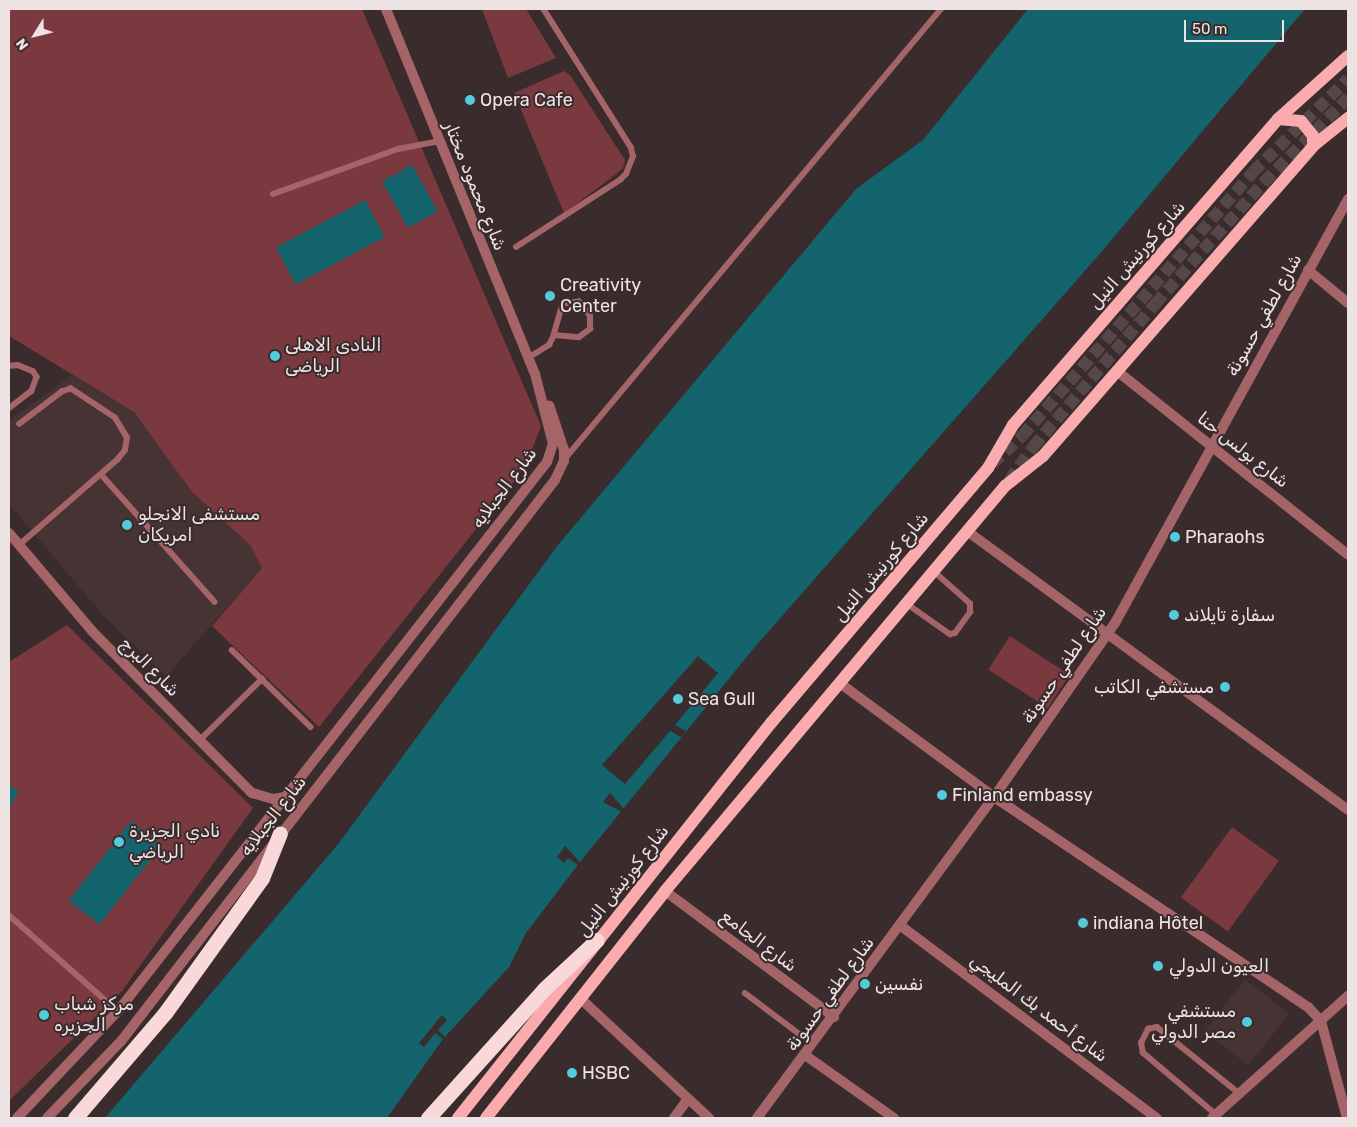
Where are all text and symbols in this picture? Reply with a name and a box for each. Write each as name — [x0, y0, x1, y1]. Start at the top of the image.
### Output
north arrow — [10, 10, 60, 60]
scale bar — [1187, 10, 1287, 42]
text: 50 m — [1192, 20, 1227, 38]
text: N — [13, 35, 32, 53]
place label: Opera Cafe — [480, 89, 573, 111]
marker: Opera Cafe — [464, 94, 476, 106]
street label: شارع محمود مختار — [439, 118, 511, 254]
street label: شارع كورنيش النيل — [1084, 196, 1190, 314]
street label: شارع لطفي حسونة — [1221, 250, 1307, 380]
place label: Creativity Center — [560, 275, 641, 318]
marker: Creativity Center — [544, 290, 556, 302]
place label: النادى الاهلى الرياضى — [285, 335, 382, 378]
marker: النادى الاهلى الرياضى — [269, 350, 281, 362]
street label: شارع بولس حنا — [1193, 408, 1293, 492]
street label: شارع الجبلايه — [467, 443, 541, 533]
place label: مستشفى الانجلو امريكان — [138, 504, 260, 546]
street label: شارع كورنيش النيل — [829, 508, 933, 626]
marker: مستشفى الانجلو امريكان — [120, 518, 134, 532]
place label: Pharaohs — [1185, 526, 1265, 548]
marker: Pharaohs — [1169, 531, 1181, 543]
street label: شارع لطفي حسونة — [1017, 602, 1111, 728]
place label: سفارة تايلاند — [1184, 604, 1275, 626]
marker: سفارة تايلاند — [1168, 609, 1180, 621]
street label: شارع البرج — [116, 633, 184, 701]
place label: مستشفي الكاتب — [1094, 676, 1214, 698]
marker: مستشفي الكاتب — [1218, 680, 1232, 694]
place label: Sea Gull — [688, 688, 755, 710]
marker: Sea Gull — [672, 693, 684, 705]
street label: شارع الجبلايه — [235, 772, 311, 860]
place label: Finland embassy — [952, 784, 1093, 806]
marker: Finland embassy — [936, 789, 948, 801]
place label: نادي الجزيرة الرياضي — [129, 821, 220, 864]
street label: شارع كورنيش النيل — [572, 821, 674, 941]
marker: نادي الجزيرة الرياضي — [113, 836, 125, 848]
street label: شارع الجامع — [717, 905, 801, 977]
place label: indiana Hôtel — [1093, 912, 1203, 934]
marker: indiana Hôtel — [1077, 917, 1089, 929]
street label: شارع لطفي حسونة — [781, 932, 879, 1056]
street label: شارع أحمد بك المليجي — [966, 949, 1112, 1067]
place label: العيون الدولي — [1169, 955, 1269, 977]
marker: العيون الدولي — [1151, 959, 1165, 973]
place label: نفسين — [875, 973, 923, 995]
marker: نفسين — [859, 978, 871, 990]
place label: مركز شباب الجزيره — [54, 994, 134, 1036]
place label: مستشفي مصر الدولي — [1151, 1001, 1236, 1044]
marker: مركز شباب الجزيره — [38, 1009, 50, 1021]
marker: مستشفي مصر الدولي — [1240, 1015, 1254, 1029]
place label: HSBC — [582, 1062, 630, 1084]
marker: HSBC — [566, 1067, 578, 1079]

